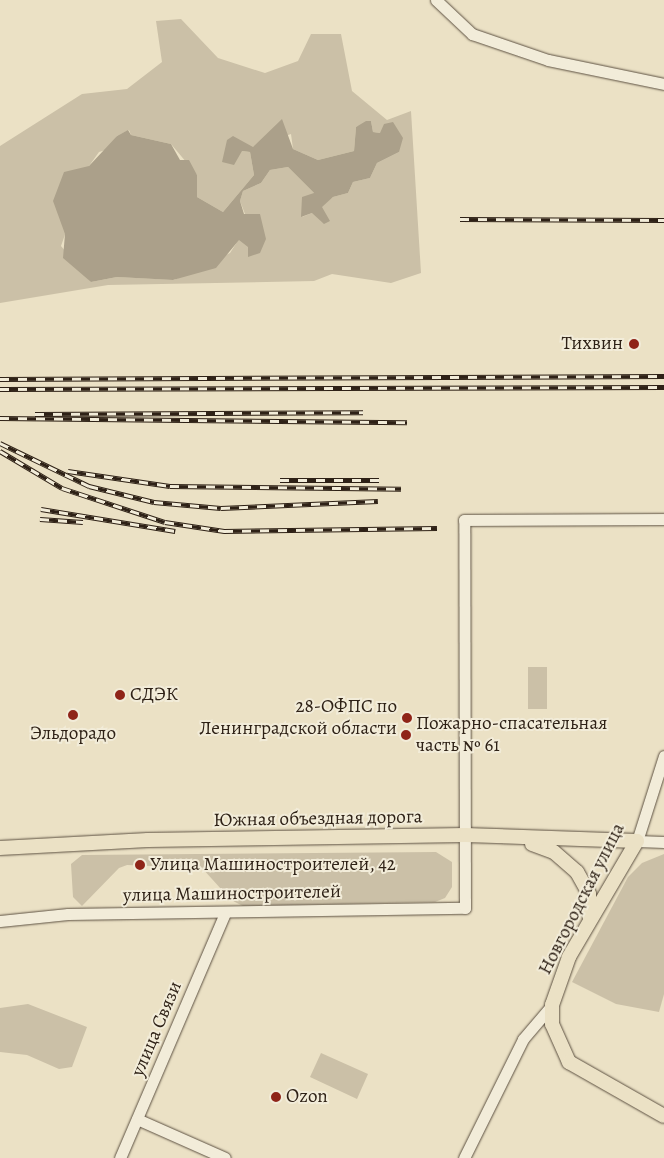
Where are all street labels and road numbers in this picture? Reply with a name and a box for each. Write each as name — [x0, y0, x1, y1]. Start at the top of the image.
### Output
street label: Южная объездная дорога — [213, 806, 423, 832]
street label: Новгородская улица — [534, 819, 630, 979]
street label: улица Машиностроителей — [123, 881, 341, 907]
street label: улица Связи — [127, 978, 187, 1080]

